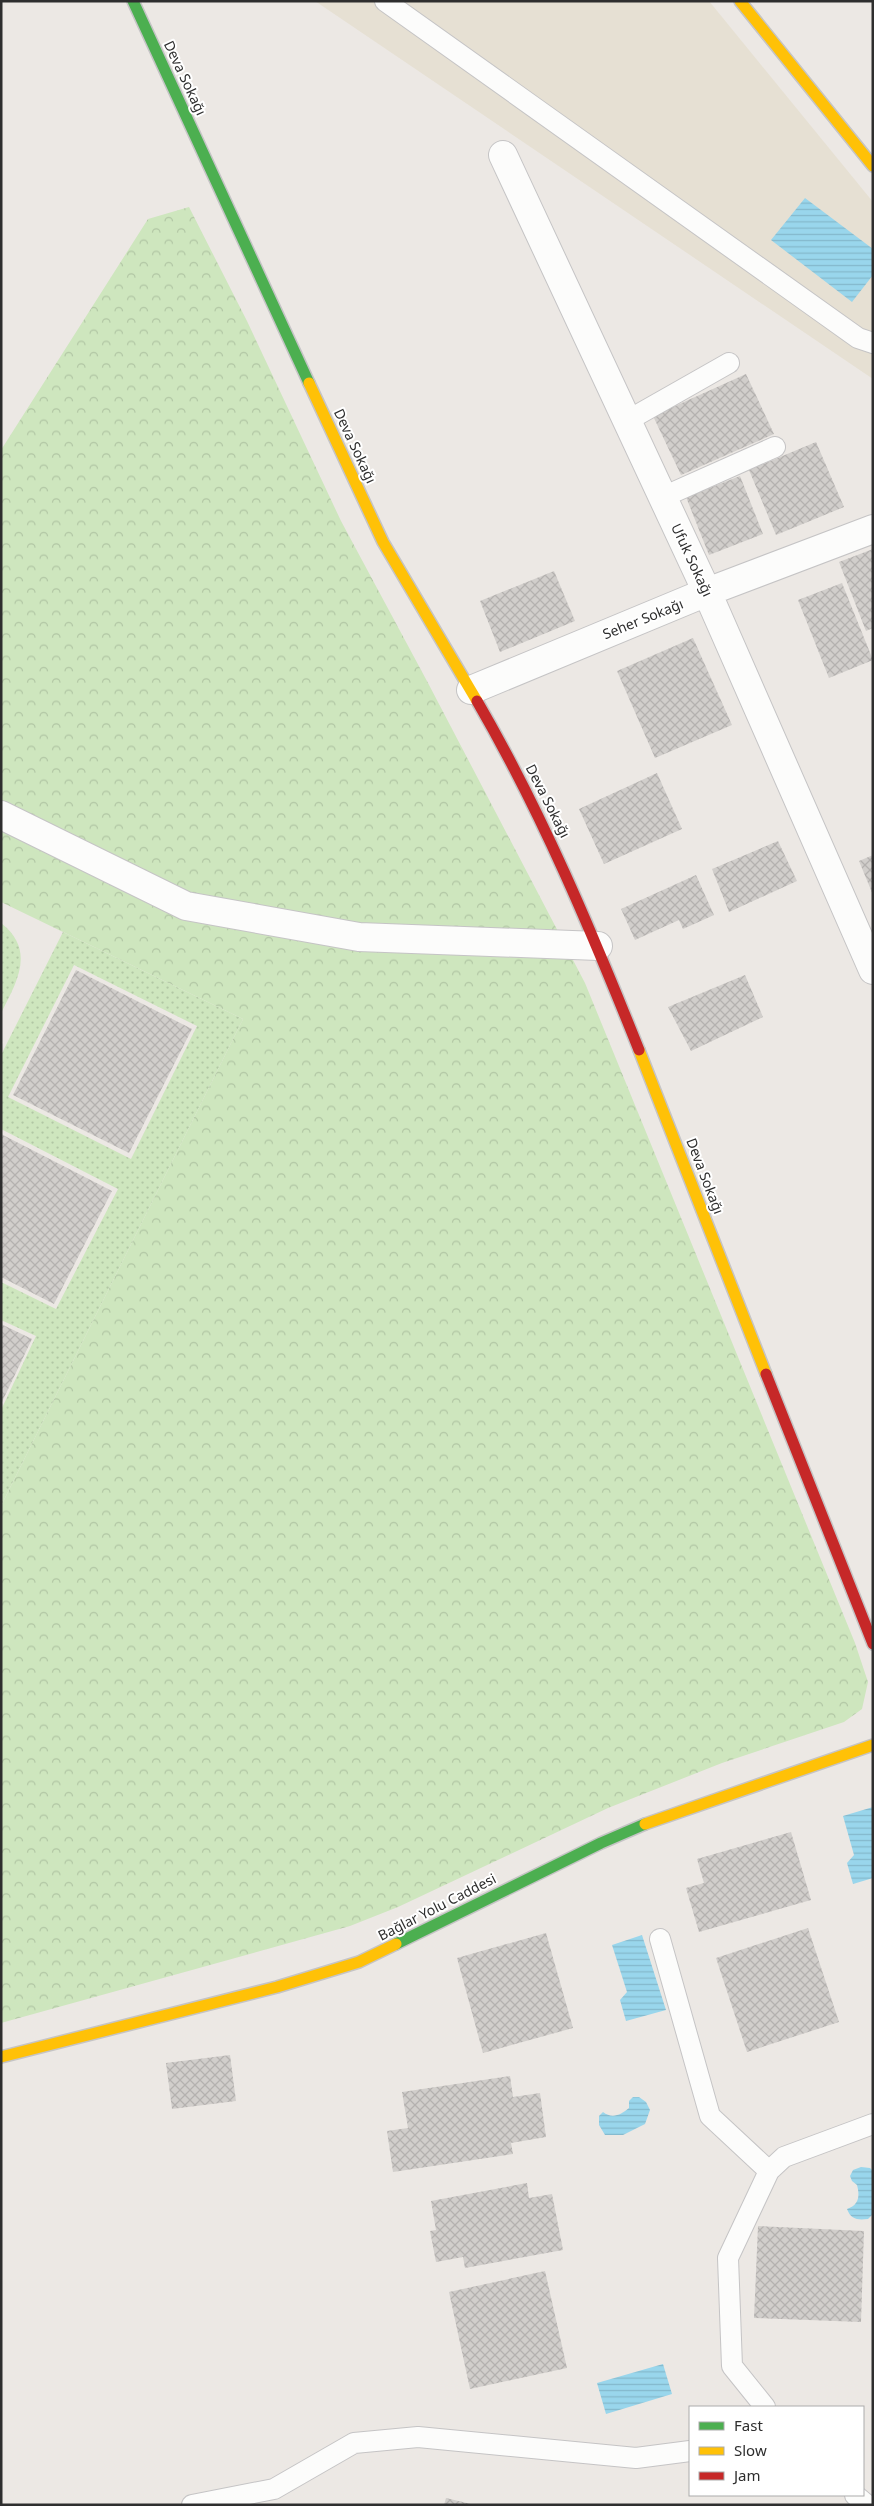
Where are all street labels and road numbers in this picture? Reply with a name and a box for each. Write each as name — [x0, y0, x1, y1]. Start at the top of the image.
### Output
street label: Deva Sokağı — [160, 37, 211, 118]
street label: Deva Sokağı — [330, 405, 381, 486]
street label: Ufuk Sokağı — [667, 520, 718, 599]
street label: Seher Sokağı — [600, 594, 686, 643]
street label: Deva Sokağı — [522, 761, 575, 841]
street label: Deva Sokağı — [682, 1135, 729, 1217]
street label: Bağlar Yolu Caddesi — [374, 1869, 499, 1945]

